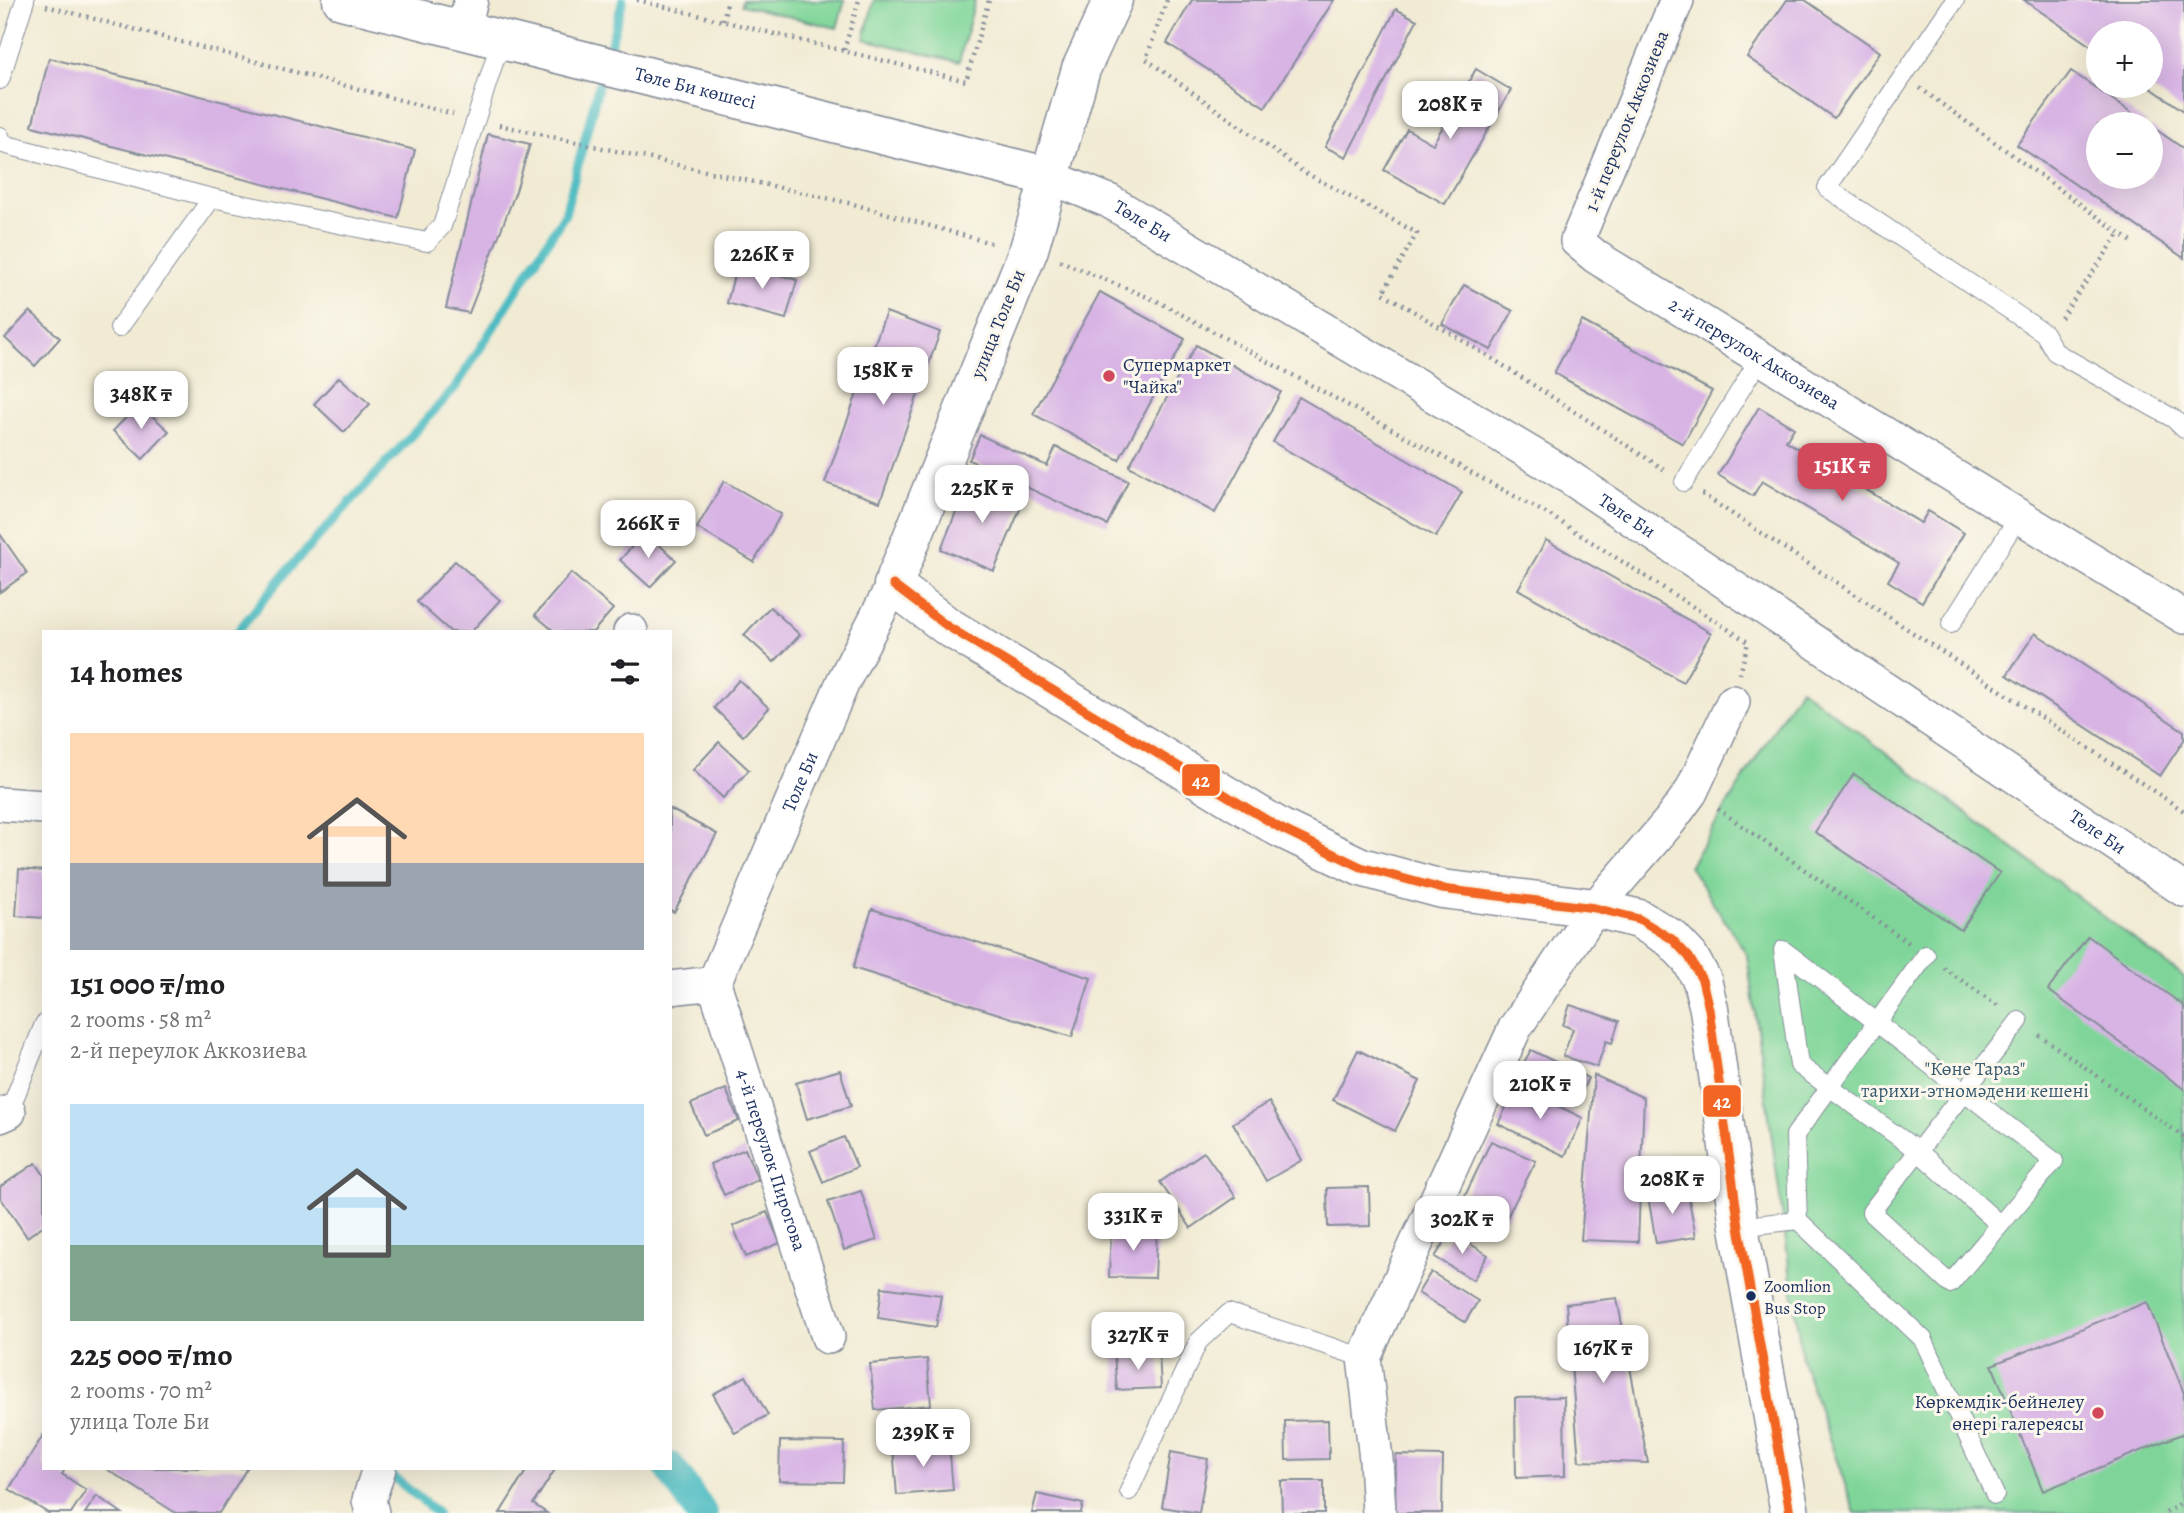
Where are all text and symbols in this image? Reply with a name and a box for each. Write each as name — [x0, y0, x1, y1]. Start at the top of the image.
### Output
map controls — [2086, 21, 2163, 189]
button: + — [2086, 21, 2163, 98]
street label: 1-й переулок Аккозиева — [1579, 26, 1675, 216]
street label: Төле Би көшесі — [632, 61, 758, 116]
pin: 208K ₸ — [1393, 82, 1507, 141]
text: 208K ₸ — [1418, 88, 1482, 119]
button: − — [2086, 112, 2163, 189]
street label: Төле Би — [1109, 194, 1177, 249]
pin: 226K ₸ — [705, 232, 819, 291]
text: 226K ₸ — [730, 238, 794, 269]
street label: улица Толе Би — [964, 266, 1032, 383]
street label: 2-й переулок Аккозиева — [1664, 291, 1845, 416]
pin: 158K ₸ — [826, 348, 940, 407]
place label: Супермаркет "Чайка" — [1123, 352, 1231, 400]
text: 158K ₸ — [853, 354, 913, 385]
marker: Супермаркет "Чайка" — [1101, 368, 1117, 384]
pin: 348K ₸ — [84, 372, 198, 431]
text: 348K ₸ — [110, 378, 172, 409]
pin: 151K ₸ — [1785, 444, 1899, 503]
text: 151K ₸ — [1814, 450, 1870, 481]
pin: 225K ₸ — [925, 466, 1039, 525]
text: 225K ₸ — [951, 472, 1013, 503]
street label: Төле Би — [1593, 488, 1660, 544]
pin: 266K ₸ — [591, 500, 705, 560]
text: 266K ₸ — [617, 507, 679, 538]
text: 14 homes — [70, 652, 183, 692]
icon: filters — [606, 653, 644, 691]
street label: Толе Би — [776, 748, 825, 816]
line badge: 42 — [1181, 763, 1221, 797]
text: 42 — [1192, 768, 1210, 794]
icon: home — [294, 779, 420, 905]
street label: Төле Би — [2064, 804, 2131, 860]
text: 151 000 ₸/mo — [70, 964, 225, 1004]
text: 2 rooms · 58 m² — [70, 1004, 211, 1035]
text: 2-й переулок Аккозиева — [70, 1035, 307, 1066]
park label: "Көне Тараз" тарихи-этномәдени кешені — [1861, 1056, 2089, 1104]
pin: 210K ₸ — [1483, 1062, 1597, 1121]
street label: 4-й переулок Пирогова — [730, 1066, 813, 1255]
text: 210K ₸ — [1509, 1068, 1571, 1099]
line badge: 42 — [1702, 1084, 1742, 1118]
text: 42 — [1713, 1089, 1731, 1115]
icon: home — [294, 1150, 420, 1276]
pin: 208K ₸ — [1615, 1156, 1729, 1216]
text: 208K ₸ — [1640, 1163, 1704, 1194]
pin: 331K ₸ — [1076, 1194, 1190, 1253]
pin: 302K ₸ — [1405, 1196, 1519, 1256]
text: 331K ₸ — [1104, 1200, 1162, 1231]
text: 302K ₸ — [1431, 1203, 1493, 1234]
place label: Zoomlion Bus Stop — [1764, 1275, 1831, 1320]
marker: Zoomlion Bus Stop — [1744, 1289, 1758, 1303]
pin: 327K ₸ — [1081, 1312, 1195, 1372]
text: 327K ₸ — [1107, 1319, 1169, 1350]
pin: 167K ₸ — [1546, 1326, 1660, 1385]
text: 167K ₸ — [1573, 1332, 1633, 1363]
text: 225 000 ₸/mo — [70, 1335, 233, 1375]
text: 2 rooms · 70 m² — [70, 1375, 212, 1406]
place label: Көркемдік-бейнелеу өнері галереясы — [1914, 1389, 2084, 1437]
marker: Көркемдік-бейнелеу өнері галереясы — [2090, 1405, 2106, 1421]
text: улица Толе Би — [70, 1406, 210, 1437]
pin: 239K ₸ — [866, 1410, 980, 1469]
text: 239K ₸ — [892, 1416, 954, 1447]

